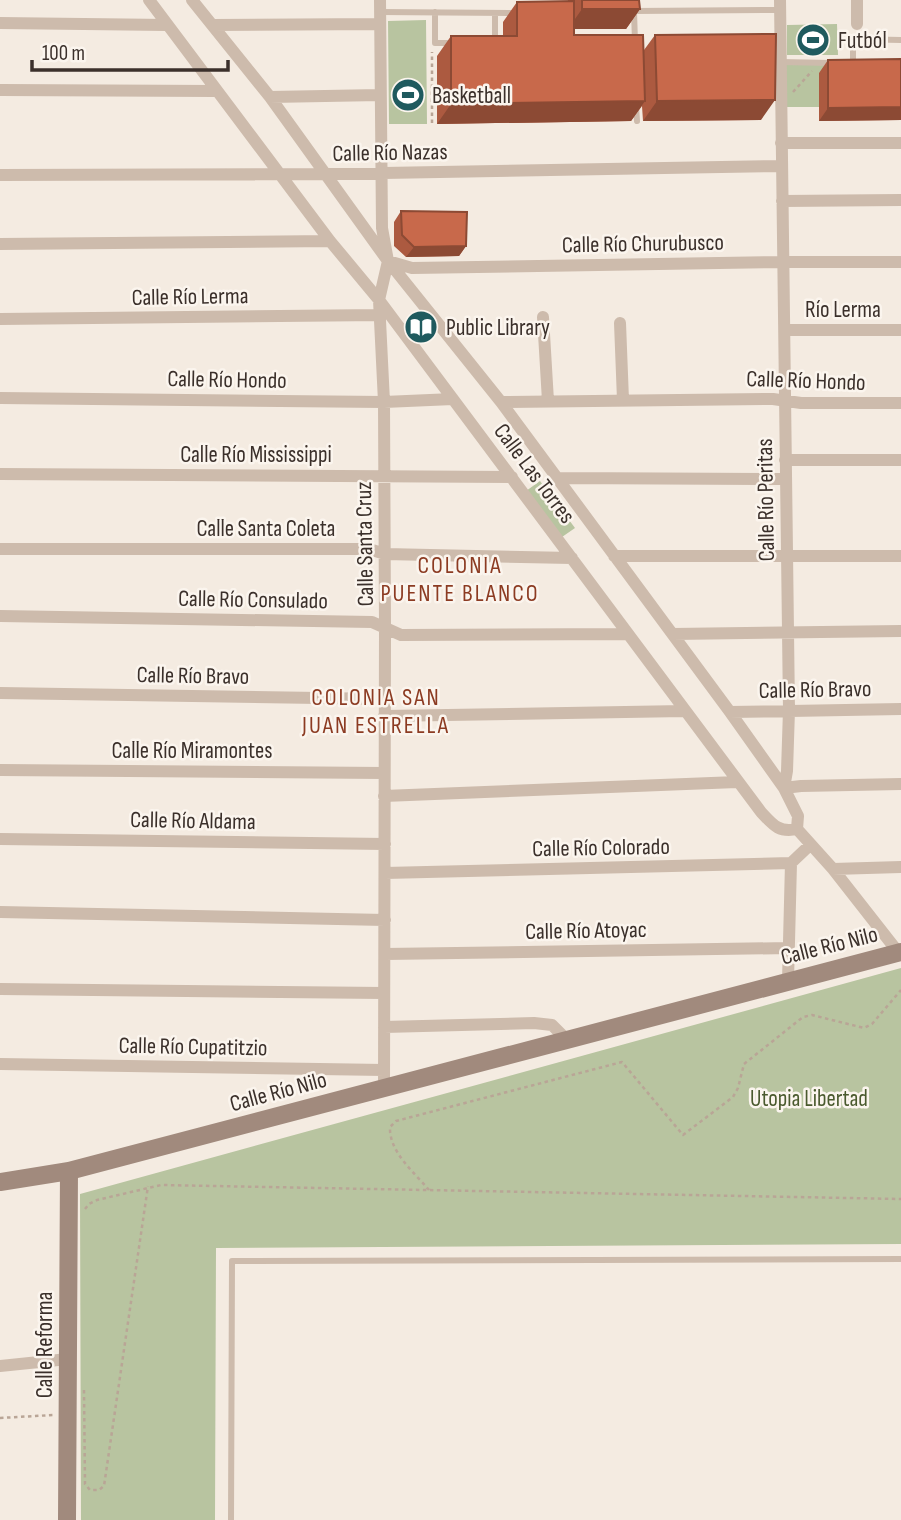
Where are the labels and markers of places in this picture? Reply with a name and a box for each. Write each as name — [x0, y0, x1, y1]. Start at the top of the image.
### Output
sports icon: Futból — [794, 21, 832, 59]
place label: Futból — [838, 27, 887, 55]
sports icon: Basketball — [389, 76, 427, 114]
place label: Basketball — [432, 82, 511, 110]
library icon: Public Library — [402, 308, 440, 346]
place label: Public Library — [446, 314, 550, 342]

